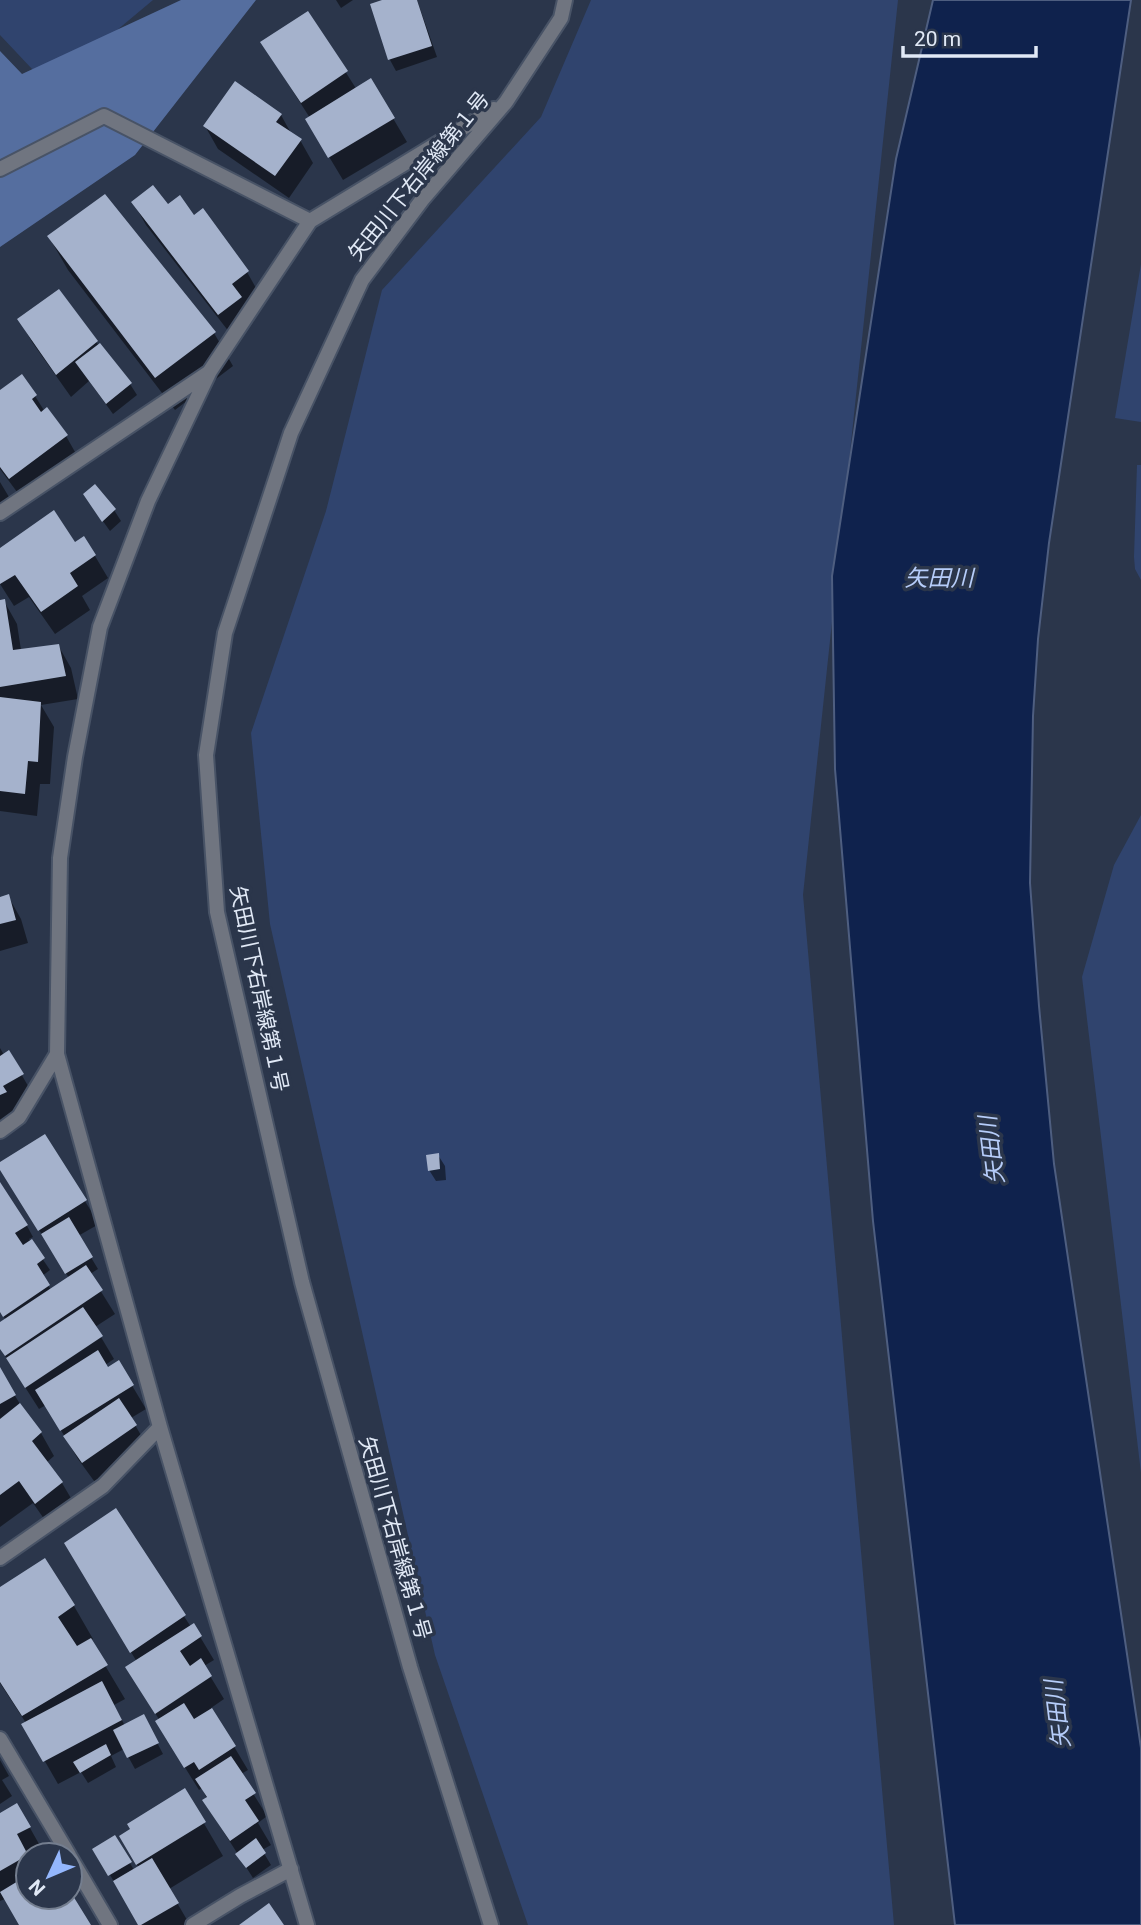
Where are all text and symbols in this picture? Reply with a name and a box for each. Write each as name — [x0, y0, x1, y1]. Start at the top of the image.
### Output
scale bar — [903, 14, 1036, 58]
text: 20 m — [914, 27, 961, 51]
street label: 矢田川下右岸線第１号 — [344, 87, 494, 265]
water label: 矢田川 — [905, 565, 977, 592]
street label: 矢田川下右岸線第１号 — [225, 884, 293, 1094]
water label: 矢田川 — [974, 1111, 1010, 1186]
street label: 矢田川下右岸線第１号 — [355, 1434, 435, 1642]
water label: 矢田川 — [1040, 1675, 1076, 1750]
north arrow — [14, 1841, 84, 1911]
text: N — [24, 1875, 50, 1900]

